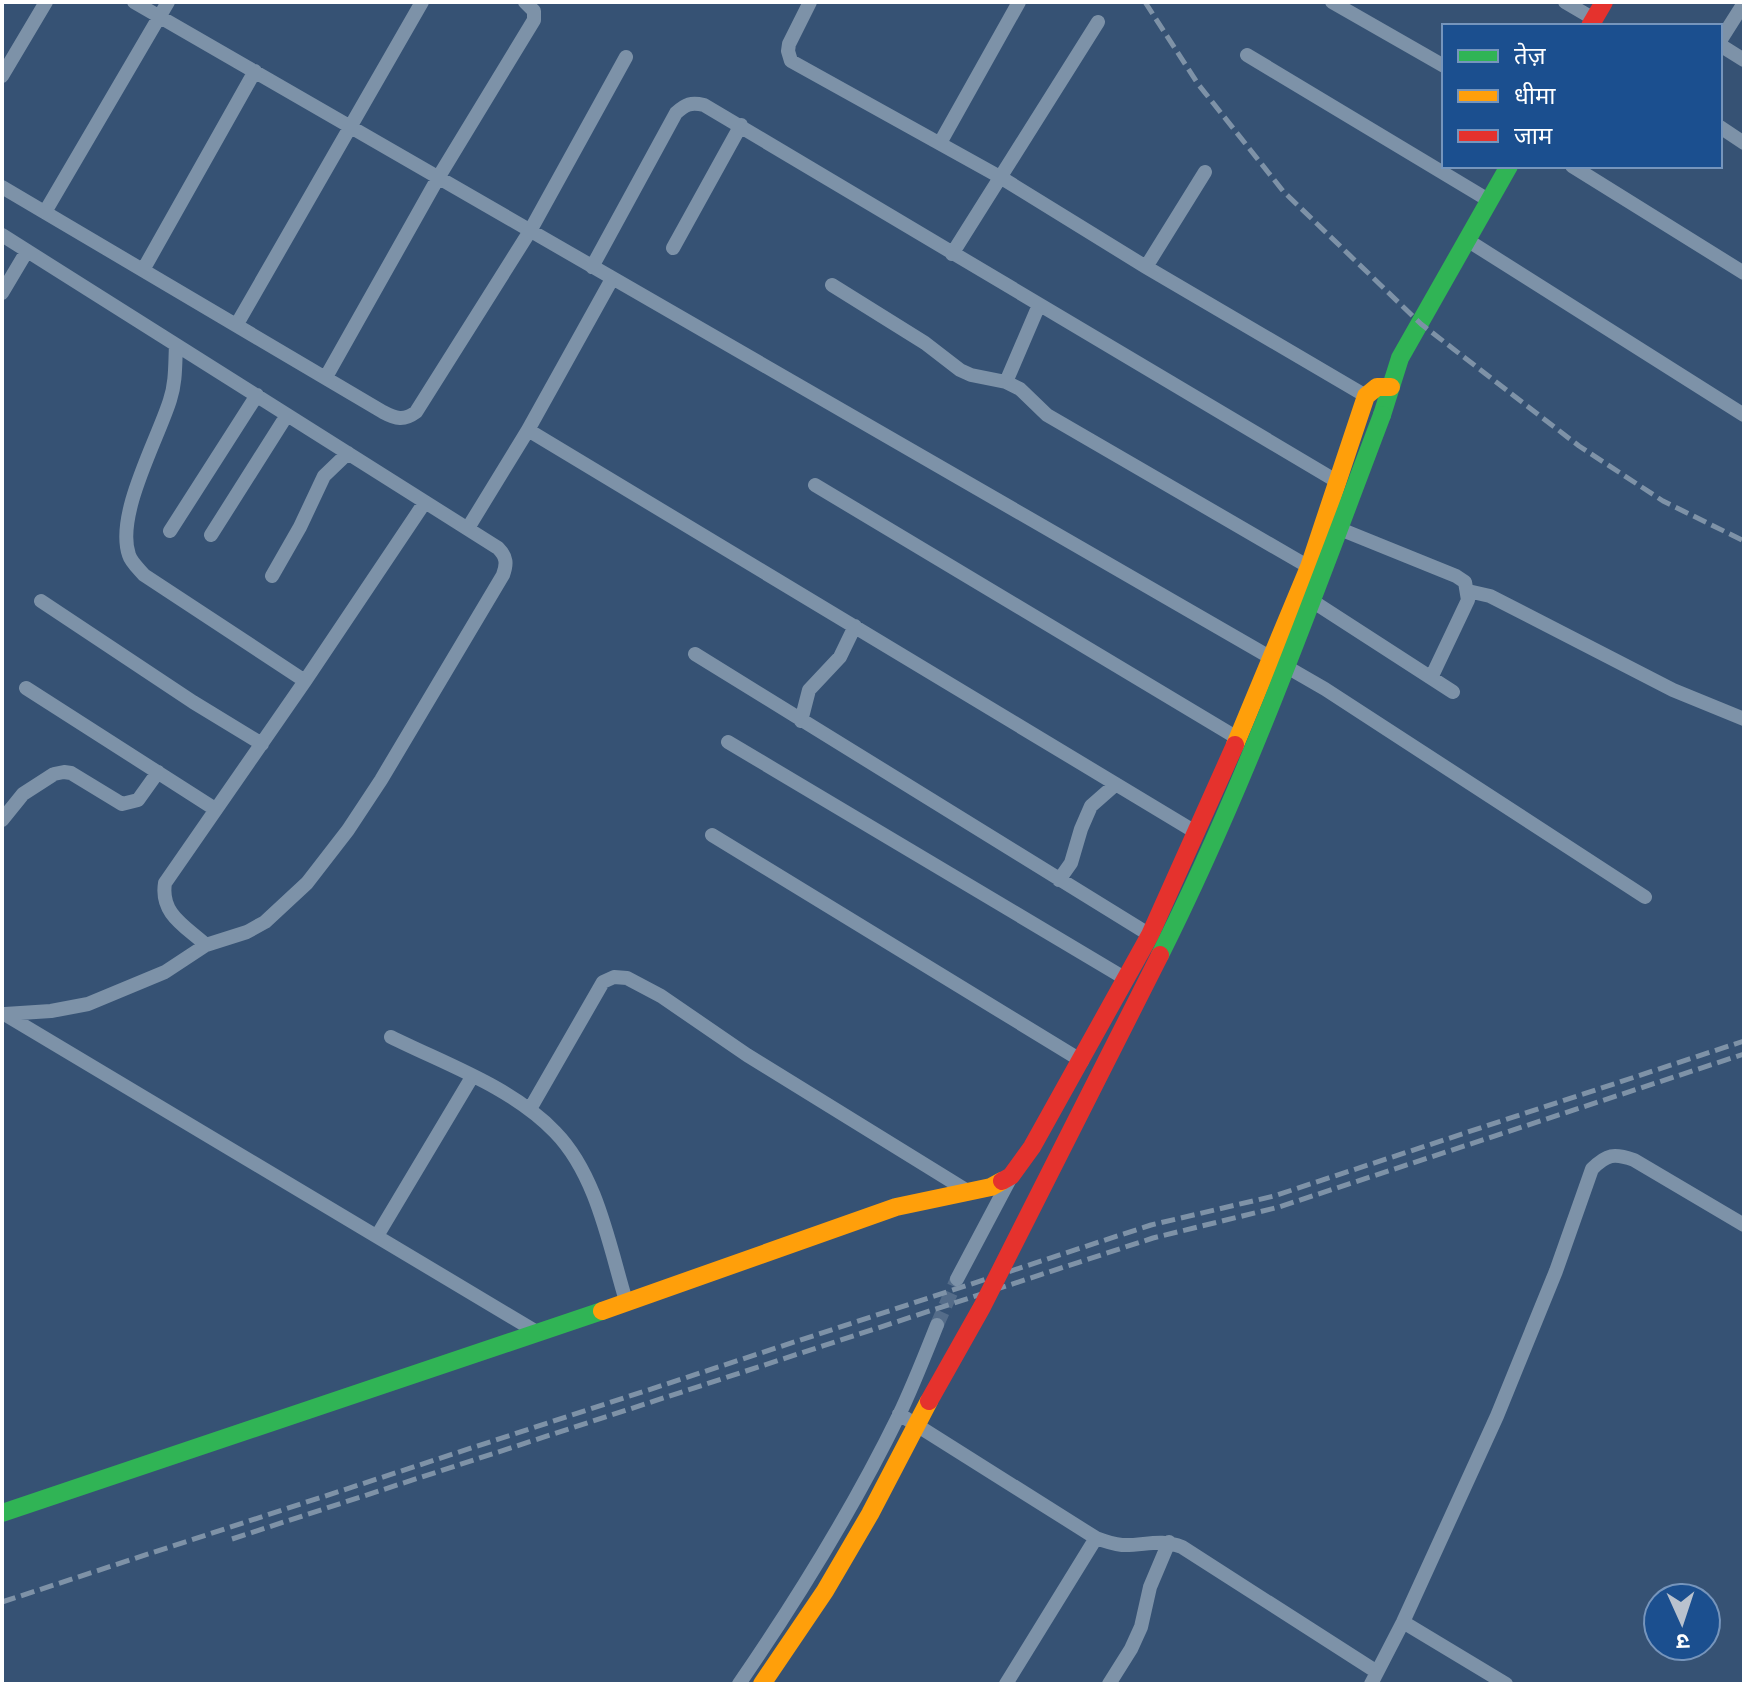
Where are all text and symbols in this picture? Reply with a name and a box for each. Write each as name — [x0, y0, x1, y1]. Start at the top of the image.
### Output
legend — [1442, 24, 1722, 168]
text: तेज़ — [1514, 38, 1547, 71]
text: धीमा — [1514, 78, 1556, 111]
text: जाम — [1514, 118, 1553, 151]
north arrow — [1642, 1582, 1722, 1662]
text: उ — [1675, 1628, 1690, 1658]

